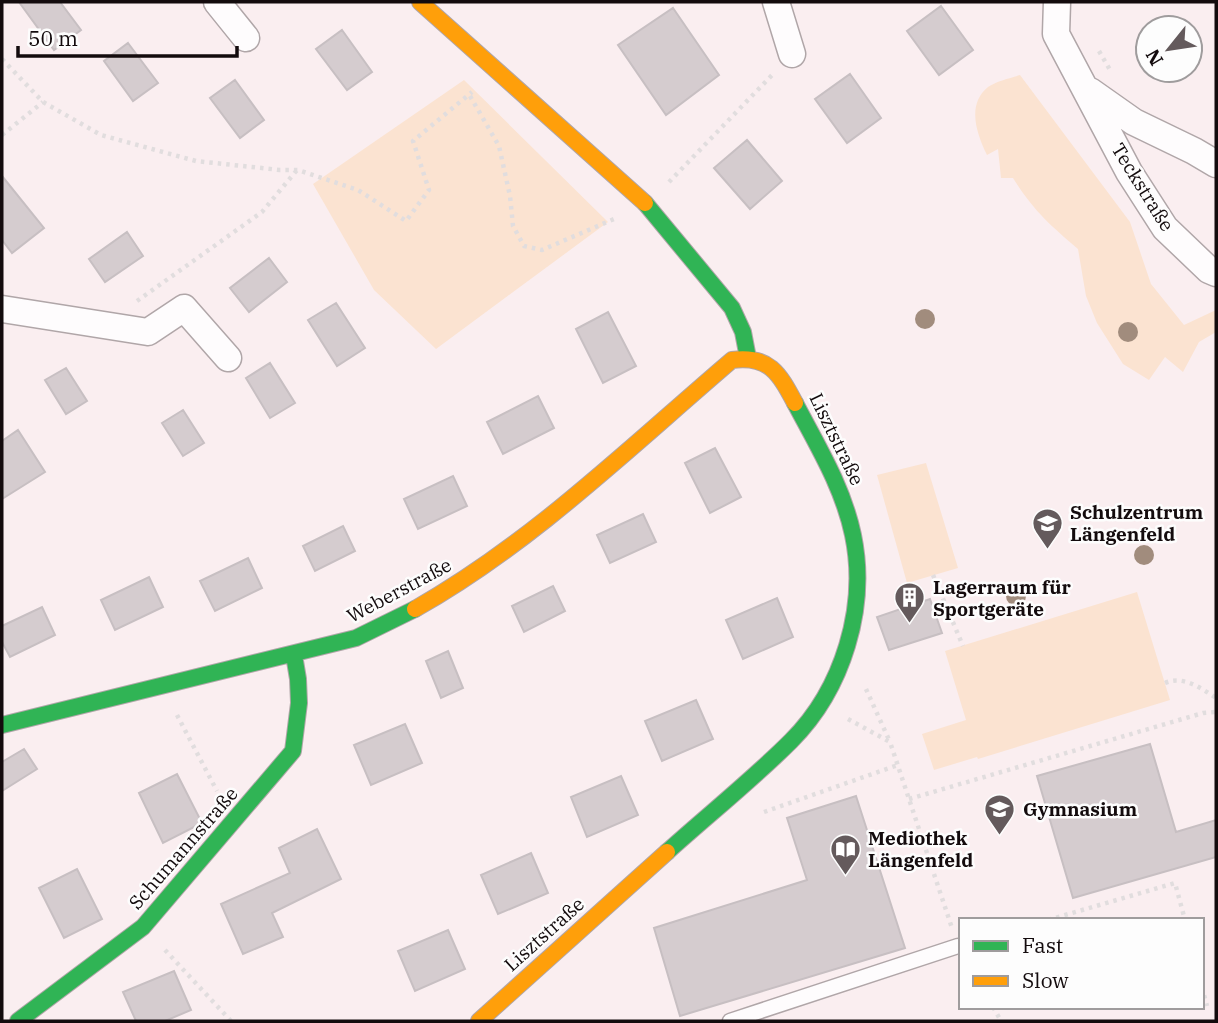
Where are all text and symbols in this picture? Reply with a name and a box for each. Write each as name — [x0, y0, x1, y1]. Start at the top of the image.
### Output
scale bar — [18, 14, 236, 58]
north arrow — [1134, 14, 1204, 84]
text: 50 m — [28, 24, 78, 52]
text: N — [1140, 45, 1168, 70]
street label: Teckstraße — [1106, 138, 1180, 236]
street label: Lisztstraße — [804, 389, 870, 489]
place label: Schulzentrum Längenfeld — [1070, 500, 1203, 546]
school or university icon: Schulzentrum Längenfeld — [1030, 506, 1064, 550]
street label: Weberstraße — [343, 552, 455, 628]
place label: Lagerraum für Sportgeräte — [933, 575, 1071, 621]
building icon: Lagerraum für Sportgeräte — [893, 581, 927, 625]
street label: Schumannstraße — [123, 782, 243, 914]
school or university icon: Gymnasium — [983, 792, 1017, 836]
place label: Gymnasium — [1023, 797, 1137, 821]
place label: Mediothek Längenfeld — [868, 826, 973, 872]
library icon: Mediothek Längenfeld — [828, 832, 862, 876]
street label: Lisztstraße — [499, 892, 589, 976]
legend — [959, 918, 1204, 1009]
text: Fast — [1022, 931, 1063, 959]
text: Slow — [1022, 966, 1069, 994]

